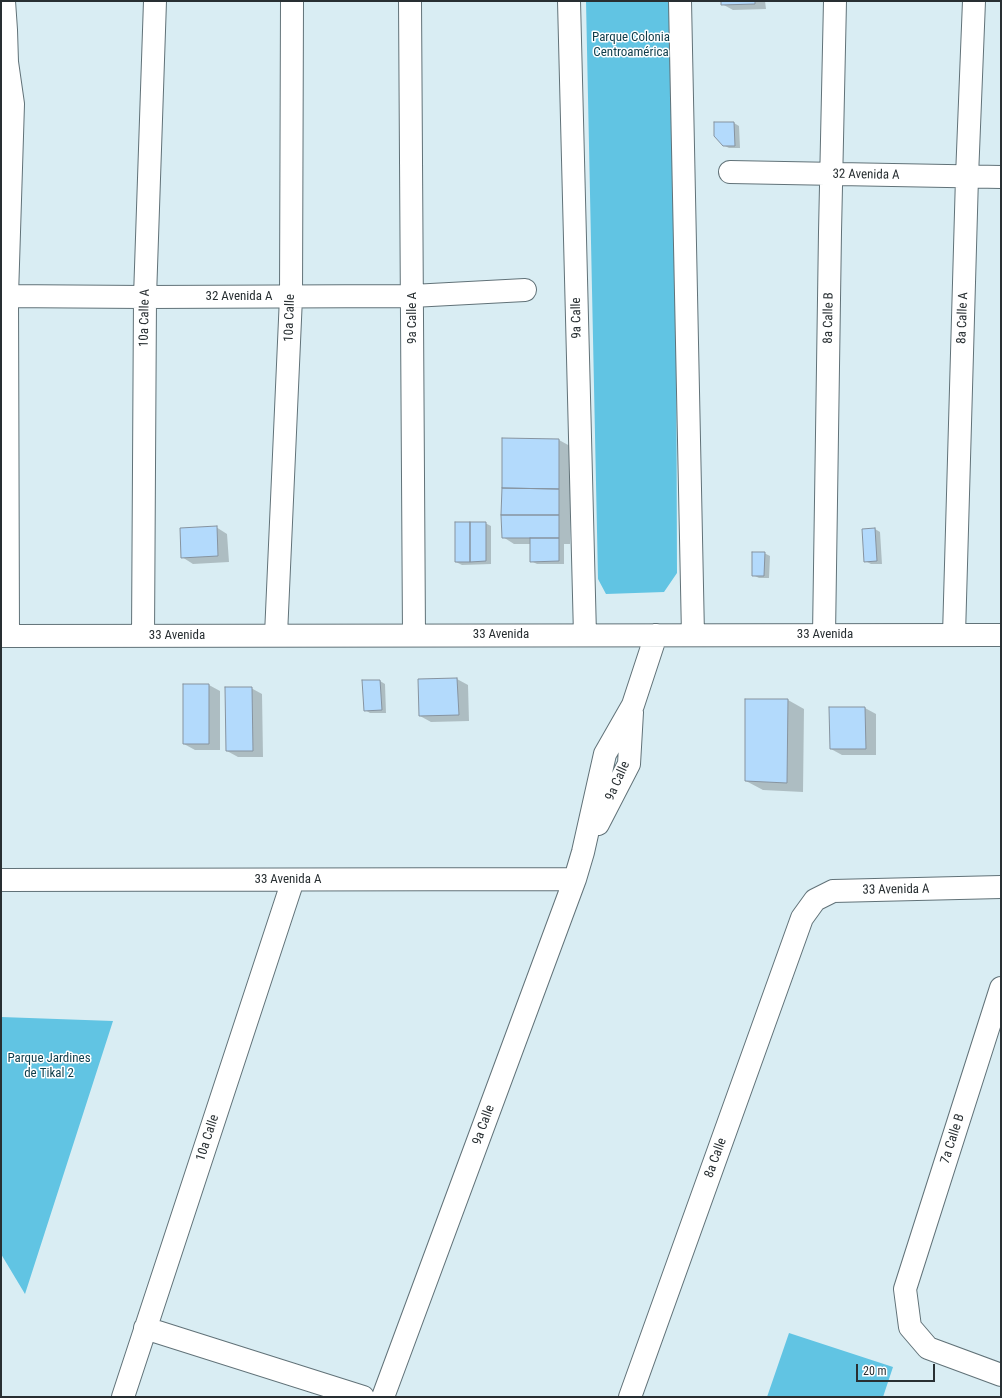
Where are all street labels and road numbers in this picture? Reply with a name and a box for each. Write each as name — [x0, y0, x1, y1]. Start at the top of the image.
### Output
street label: 32 Avenida A — [832, 167, 900, 183]
street label: 10a Calle A — [137, 289, 153, 347]
street label: 32 Avenida A — [205, 289, 273, 305]
street label: 9a Calle A — [405, 292, 421, 344]
street label: 8a Calle B — [821, 292, 837, 344]
street label: 8a Calle A — [954, 292, 972, 344]
street label: 10a Calle — [281, 294, 299, 342]
street label: 9a Calle — [569, 297, 585, 339]
street label: 33 Avenida — [473, 627, 529, 643]
street label: 33 Avenida — [797, 627, 853, 643]
street label: 33 Avenida — [149, 628, 205, 644]
street label: 9a Calle — [602, 759, 634, 803]
street label: 33 Avenida A — [254, 872, 322, 888]
street label: 33 Avenida A — [862, 882, 930, 898]
street label: 9a Calle — [470, 1103, 498, 1147]
street label: 7a Calle B — [938, 1112, 968, 1166]
street label: 10a Calle — [193, 1113, 223, 1163]
street label: 8a Calle — [702, 1136, 730, 1180]

